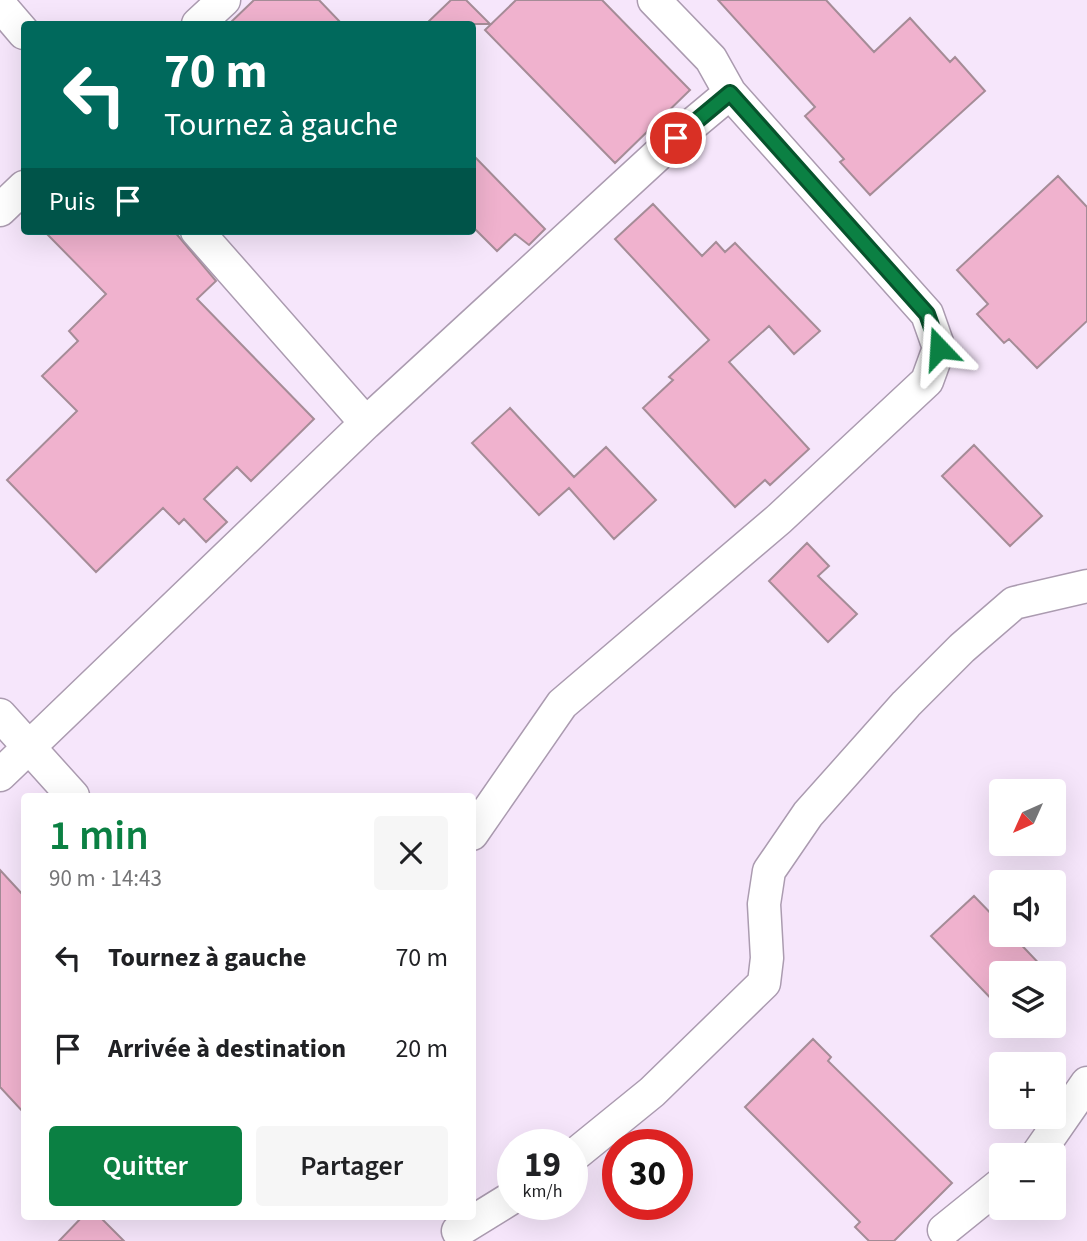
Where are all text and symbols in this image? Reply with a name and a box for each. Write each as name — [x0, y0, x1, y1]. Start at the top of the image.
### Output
text: 70 m — [164, 37, 268, 107]
icon: left — [49, 49, 140, 140]
text: Tournez à gauche — [164, 102, 398, 148]
pin — [646, 108, 706, 168]
icon: arrive — [657, 119, 695, 157]
icon: arrive — [109, 182, 147, 220]
text: Puis — [49, 183, 95, 220]
position arrow — [902, 311, 976, 385]
north arrow — [989, 779, 1066, 856]
map controls — [989, 779, 1066, 1220]
text: 1 min — [49, 806, 149, 866]
button: close — [374, 816, 448, 890]
text: 90 m · 14:43 — [49, 862, 162, 895]
button: sound — [989, 870, 1066, 947]
icon: left — [49, 939, 87, 977]
text: Tournez à gauche — [108, 939, 307, 976]
text: 70 m — [395, 939, 448, 976]
button: layers — [989, 961, 1066, 1038]
icon: arrive — [49, 1030, 87, 1068]
text: Arrivée à destination — [108, 1030, 346, 1067]
text: 20 m — [395, 1030, 448, 1067]
button: + — [989, 1052, 1066, 1129]
button: Quitter — [49, 1126, 242, 1206]
button: Partager — [256, 1126, 448, 1206]
speed limit sign: 30 — [602, 1129, 693, 1220]
text: 19 — [524, 1140, 561, 1190]
button: − — [989, 1143, 1066, 1220]
text: km/h — [523, 1179, 562, 1204]

